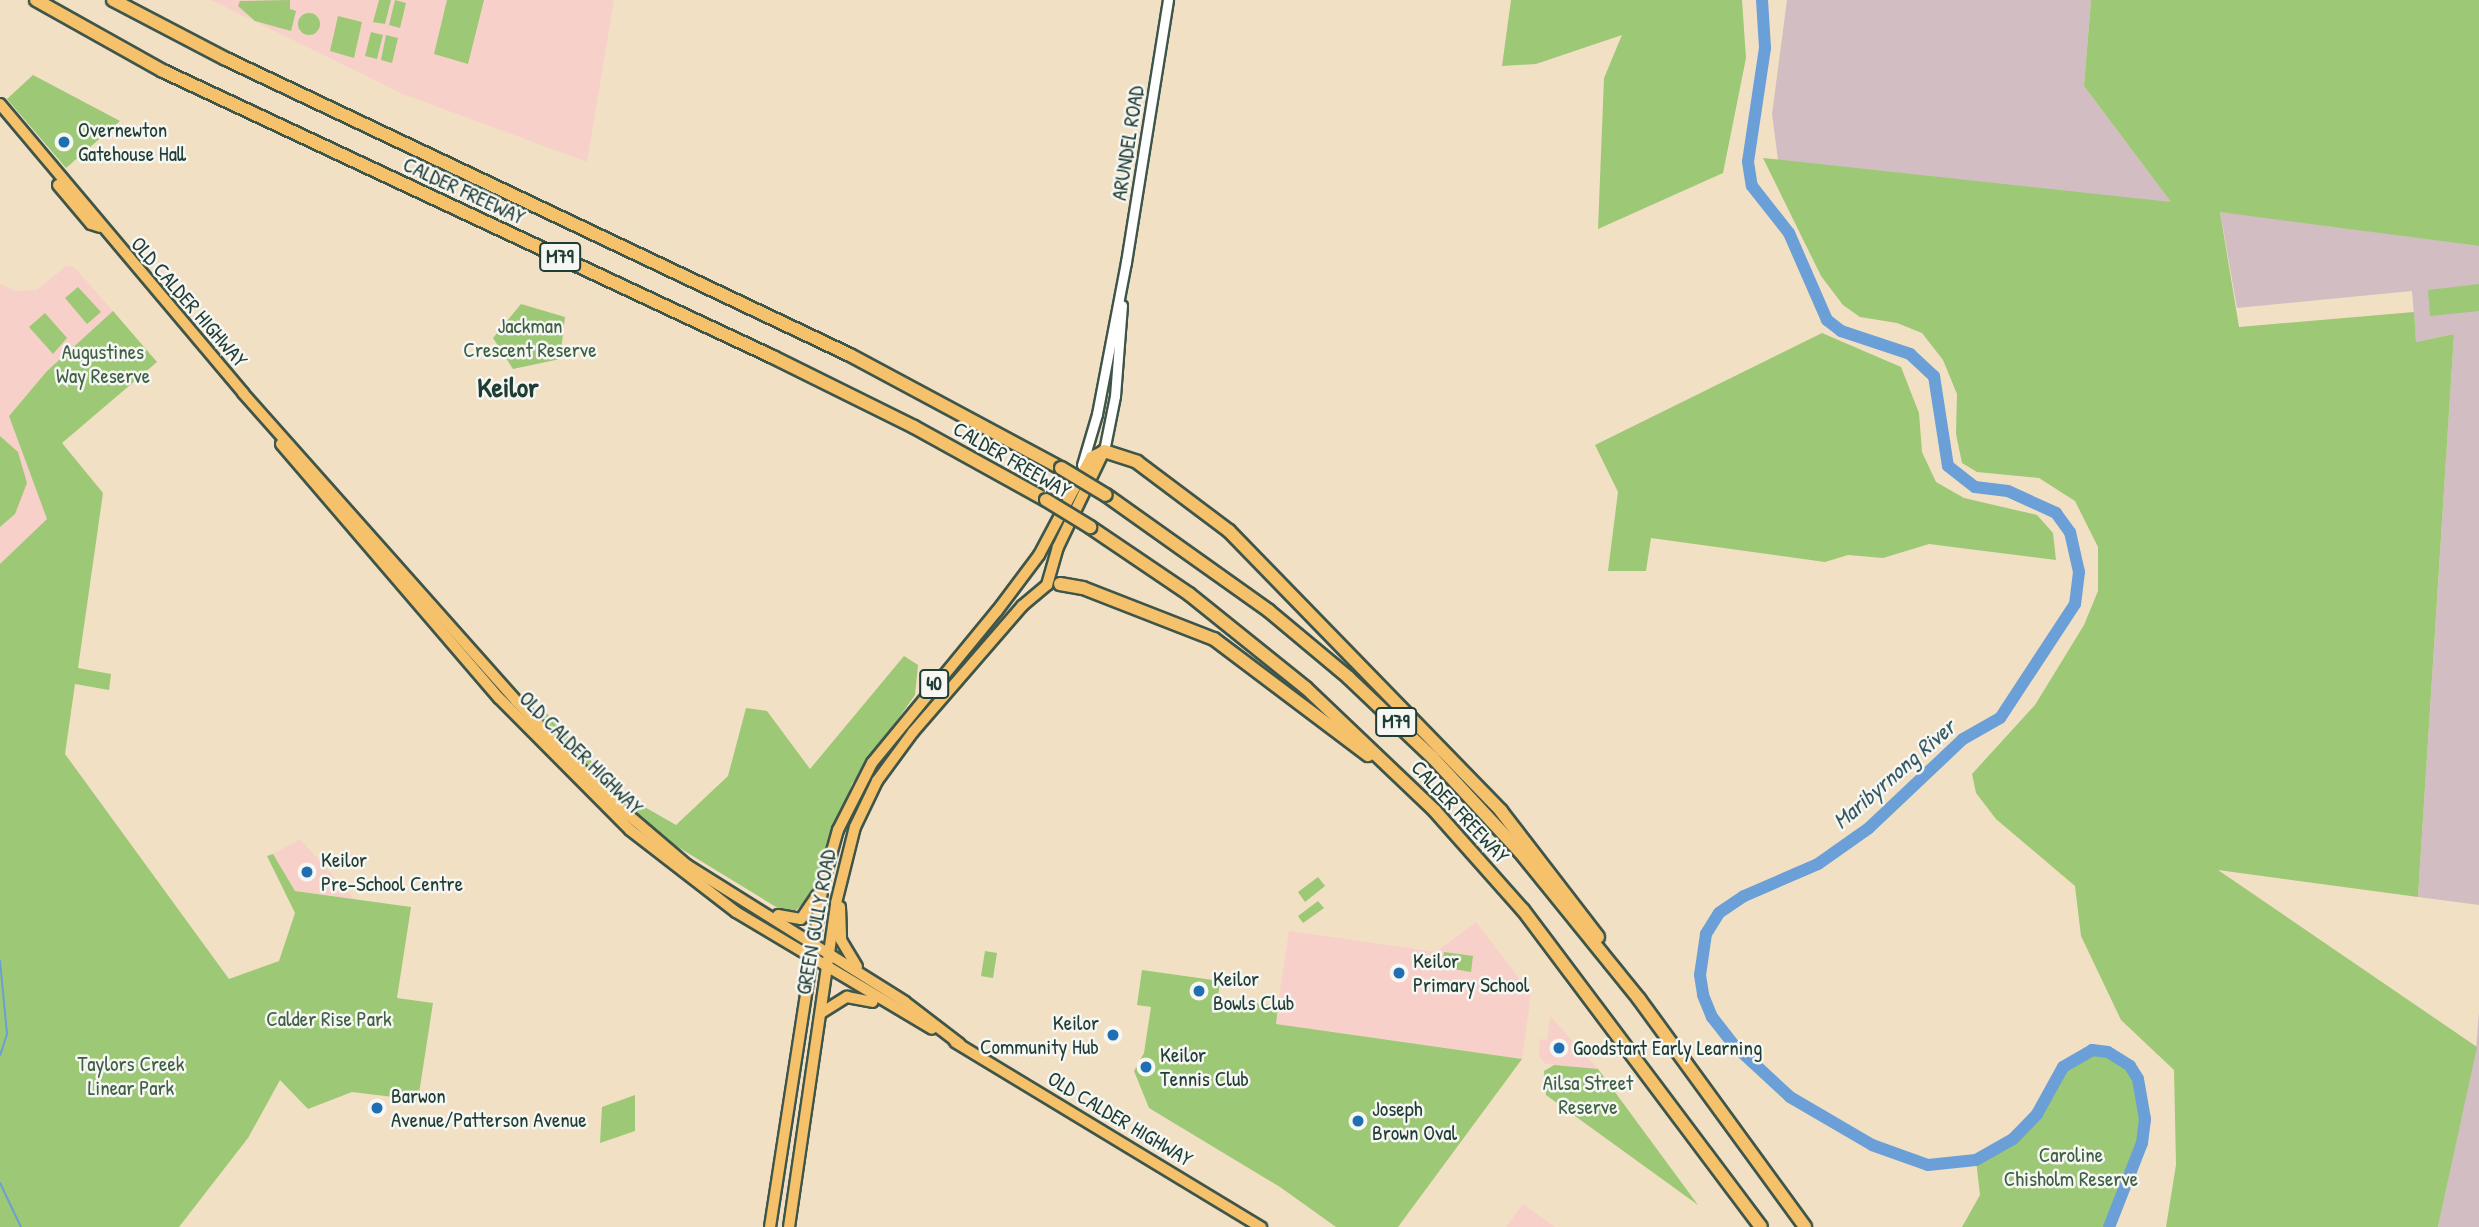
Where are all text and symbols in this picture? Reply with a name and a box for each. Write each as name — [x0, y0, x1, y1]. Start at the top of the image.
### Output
street label: ARUNDEL ROAD — [1106, 84, 1150, 202]
place label: Overnewton Gatehouse Hall — [78, 117, 186, 167]
marker: Overnewton Gatehouse Hall — [56, 134, 72, 150]
street label: CALDER FREEWAY — [399, 152, 529, 230]
street label: OLD CALDER HIGHWAY — [125, 232, 253, 372]
road number: M79 — [539, 242, 581, 272]
park label: Jackman Crescent Reserve — [463, 313, 597, 363]
park label: Augustines Way Reserve — [56, 339, 150, 389]
district label: Keilor — [477, 370, 539, 404]
street label: CALDER FREEWAY — [949, 416, 1075, 504]
road number: 40 — [918, 668, 950, 699]
street label: OLD CALDER HIGHWAY — [514, 686, 648, 820]
road number: M79 — [1375, 706, 1417, 737]
water label: Maribyrnong River — [1827, 713, 1961, 835]
street label: CALDER FREEWAY — [1406, 755, 1514, 869]
place label: Keilor Pre-School Centre — [321, 847, 463, 897]
street label: GREEN GULLY ROAD — [791, 847, 841, 997]
marker: Keilor Pre-School Centre — [299, 864, 315, 880]
place label: Keilor Primary School — [1413, 948, 1529, 998]
marker: Keilor Primary School — [1391, 965, 1407, 981]
place label: Keilor Bowls Club — [1213, 966, 1294, 1016]
marker: Keilor Bowls Club — [1191, 983, 1207, 999]
park label: Calder Rise Park — [266, 1006, 392, 1032]
place label: Keilor Community Hub — [980, 1010, 1099, 1060]
marker: Keilor Community Hub — [1105, 1027, 1121, 1043]
place label: Goodstart Early Learning — [1573, 1035, 1762, 1061]
marker: Goodstart Early Learning — [1551, 1040, 1567, 1056]
place label: Keilor Tennis Club — [1160, 1042, 1249, 1092]
park label: Taylors Creek Linear Park — [77, 1051, 185, 1101]
marker: Keilor Tennis Club — [1138, 1059, 1154, 1075]
street label: OLD CALDER HIGHWAY — [1043, 1066, 1197, 1172]
park label: Ailsa Street Reserve — [1543, 1070, 1633, 1120]
place label: Barwon Avenue/Patterson Avenue — [391, 1083, 586, 1133]
place label: Joseph Brown Oval — [1372, 1096, 1457, 1146]
marker: Barwon Avenue/Patterson Avenue — [369, 1100, 385, 1116]
marker: Joseph Brown Oval — [1350, 1113, 1366, 1129]
park label: Caroline Chisholm Reserve — [2004, 1142, 2138, 1192]

